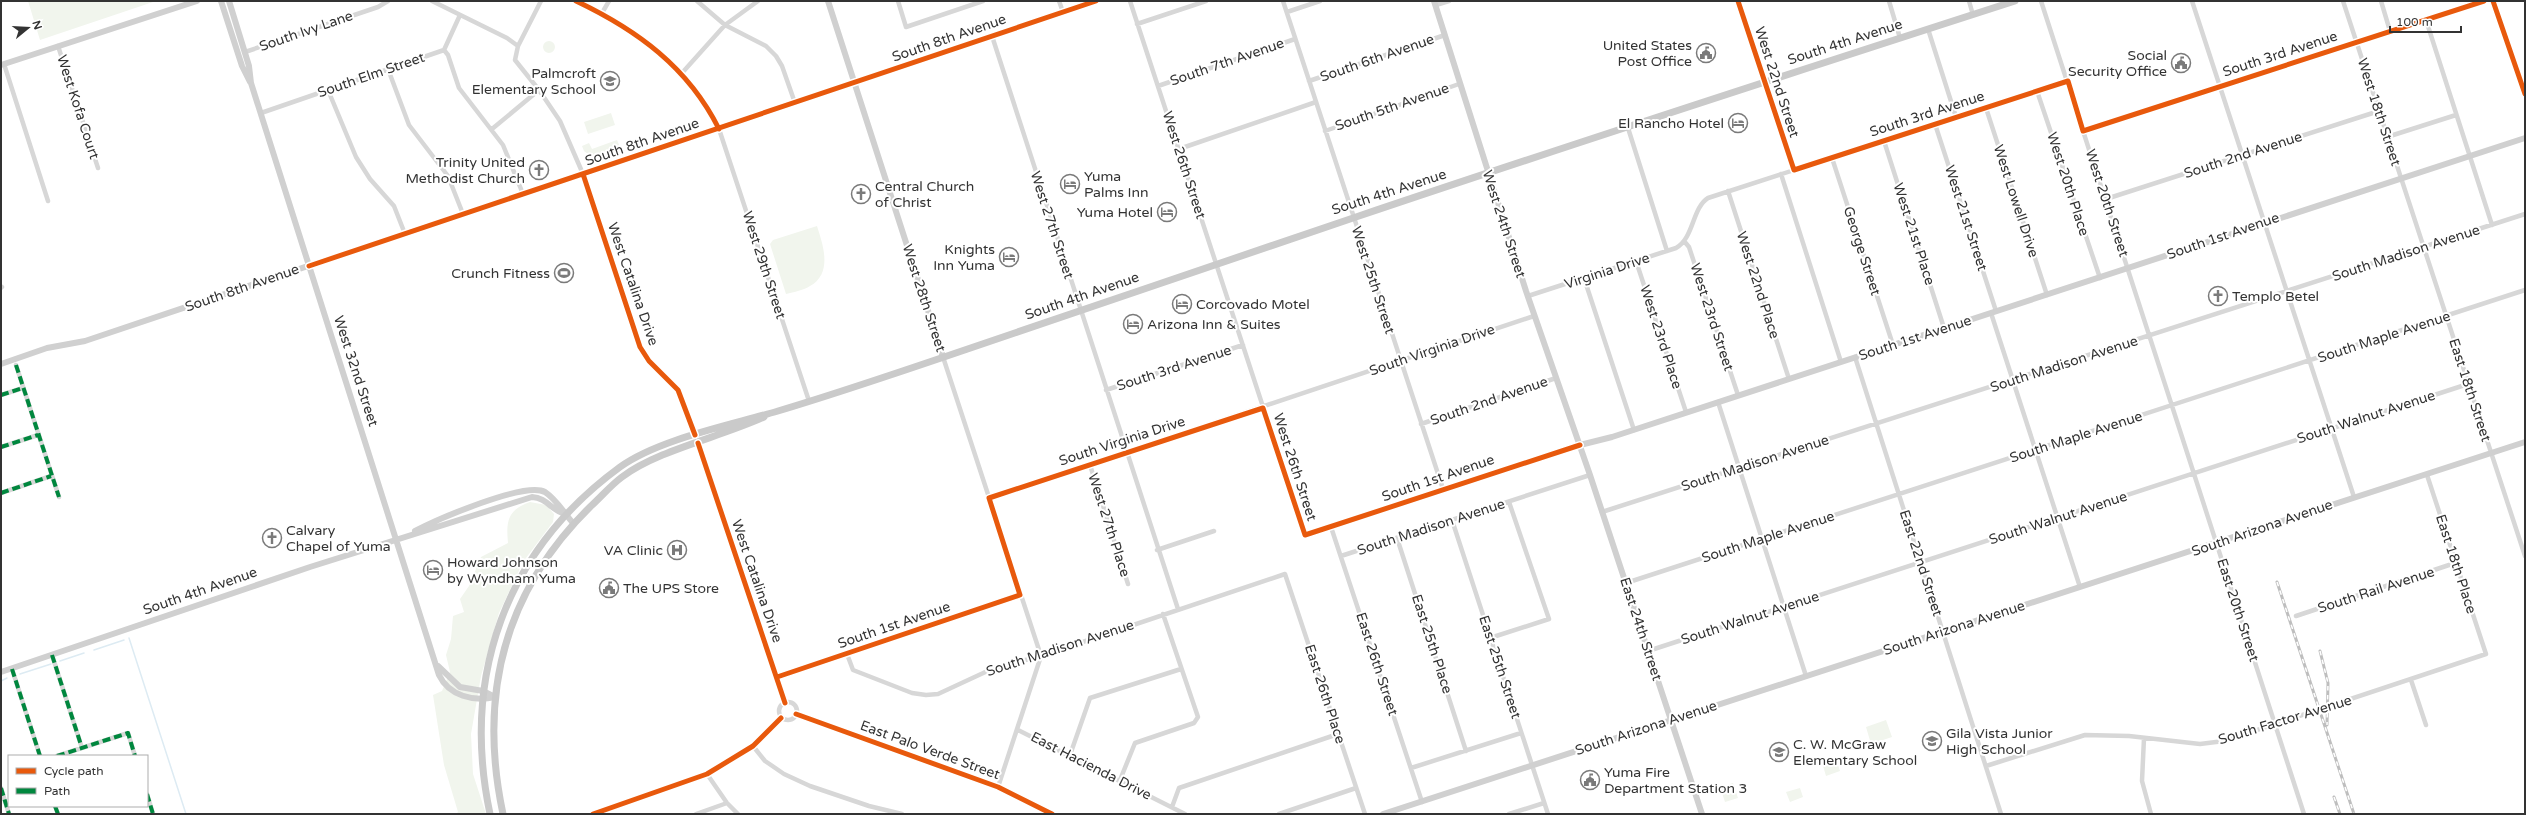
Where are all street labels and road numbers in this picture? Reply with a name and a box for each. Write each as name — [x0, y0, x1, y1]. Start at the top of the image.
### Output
street label: South Ivy Lane — [257, 7, 355, 55]
street label: South 8th Avenue — [890, 10, 1008, 66]
street label: South 4th Avenue — [1786, 15, 1905, 69]
street label: West 22nd Street — [1751, 24, 1803, 140]
street label: South 3rd Avenue — [2220, 27, 2340, 81]
street label: South 6th Avenue — [1318, 30, 1436, 86]
street label: South 7th Avenue — [1168, 34, 1286, 90]
street label: South Elm Street — [315, 49, 427, 101]
street label: West Kofa Court — [53, 53, 103, 162]
street label: West 18th Street — [2354, 56, 2405, 169]
street label: South 5th Avenue — [1333, 79, 1451, 135]
street label: South 3rd Avenue — [1867, 87, 1987, 141]
street label: West 26th Street — [1159, 109, 1210, 222]
street label: South 8th Avenue — [583, 114, 701, 170]
street label: South 2nd Avenue — [2182, 128, 2304, 182]
street label: West 20th Place — [2043, 130, 2093, 238]
street label: West Lowell Drive — [1990, 142, 2042, 260]
street label: West 20th Street — [2082, 147, 2133, 260]
street label: West 21st Street — [1941, 163, 1991, 274]
street label: South 4th Avenue — [1330, 165, 1449, 219]
street label: West 24th Street — [1479, 168, 1530, 281]
street label: West 27th Street — [1027, 169, 1078, 282]
street label: West 21st Place — [1889, 181, 1939, 287]
street label: George Street — [1840, 204, 1885, 298]
street label: West 29th Street — [739, 209, 790, 322]
street label: South 1st Avenue — [2165, 209, 2281, 263]
street label: West Catalina Drive — [604, 220, 662, 348]
street label: South Madison Avenue — [2330, 221, 2482, 285]
street label: West 25th Street — [1348, 224, 1399, 337]
street label: West 22nd Place — [1733, 229, 1783, 341]
street label: West 28th Street — [899, 242, 950, 355]
street label: Virginia Drive — [1562, 249, 1652, 293]
street label: South 8th Avenue — [183, 260, 301, 316]
street label: West 23rd Street — [1687, 261, 1738, 374]
street label: South 4th Avenue — [1023, 268, 1141, 324]
street label: West 23rd Place — [1636, 283, 1686, 391]
street label: South Maple Avenue — [2315, 307, 2453, 366]
street label: South 1st Avenue — [1856, 312, 1974, 364]
street label: West 32nd Street — [330, 313, 382, 429]
street label: South Virginia Drive — [1367, 320, 1497, 379]
street label: South Madison Avenue — [1988, 332, 2140, 396]
street label: East 18th Street — [2445, 336, 2495, 444]
street label: South 3rd Avenue — [1114, 341, 1234, 395]
street label: South 2nd Avenue — [1428, 373, 1550, 429]
street label: South Walnut Avenue — [2295, 387, 2437, 447]
street label: South Maple Avenue — [2007, 407, 2145, 466]
street label: West 26th Street — [1270, 411, 1321, 524]
street label: South Virginia Drive — [1057, 413, 1187, 469]
street label: South Madison Avenue — [1679, 431, 1831, 495]
street label: South 1st Avenue — [1380, 451, 1496, 505]
street label: West 27th Place — [1084, 471, 1134, 579]
street label: South Walnut Avenue — [1987, 488, 2129, 548]
street label: South Madison Avenue — [1355, 495, 1507, 559]
street label: South Arizona Avenue — [2189, 496, 2335, 560]
street label: South Maple Avenue — [1699, 507, 1837, 566]
street label: East 22nd Street — [1896, 508, 1946, 619]
street label: East 18th Place — [2432, 512, 2480, 616]
street label: West Catalina Drive — [728, 517, 786, 645]
street label: East 20th Street — [2213, 556, 2263, 664]
street label: South 4th Avenue — [141, 563, 259, 619]
street label: South Rail Avenue — [2315, 563, 2437, 617]
street label: East 24th Street — [1616, 575, 1666, 683]
street label: South Walnut Avenue — [1679, 588, 1821, 648]
street label: East 25th Place — [1408, 592, 1456, 696]
street label: South Arizona Avenue — [1881, 597, 2027, 659]
street label: South 1st Avenue — [836, 598, 952, 652]
street label: East 26th Street — [1352, 610, 1402, 718]
street label: East 25th Street — [1475, 613, 1525, 721]
street label: South Madison Avenue — [984, 616, 1136, 680]
street label: East 26th Place — [1301, 642, 1349, 746]
street label: South Factor Avenue — [2216, 692, 2354, 748]
street label: South Arizona Avenue — [1573, 697, 1719, 759]
street label: East Palo Verde Street — [858, 717, 1003, 783]
street label: East Hacienda Drive — [1028, 728, 1154, 804]

